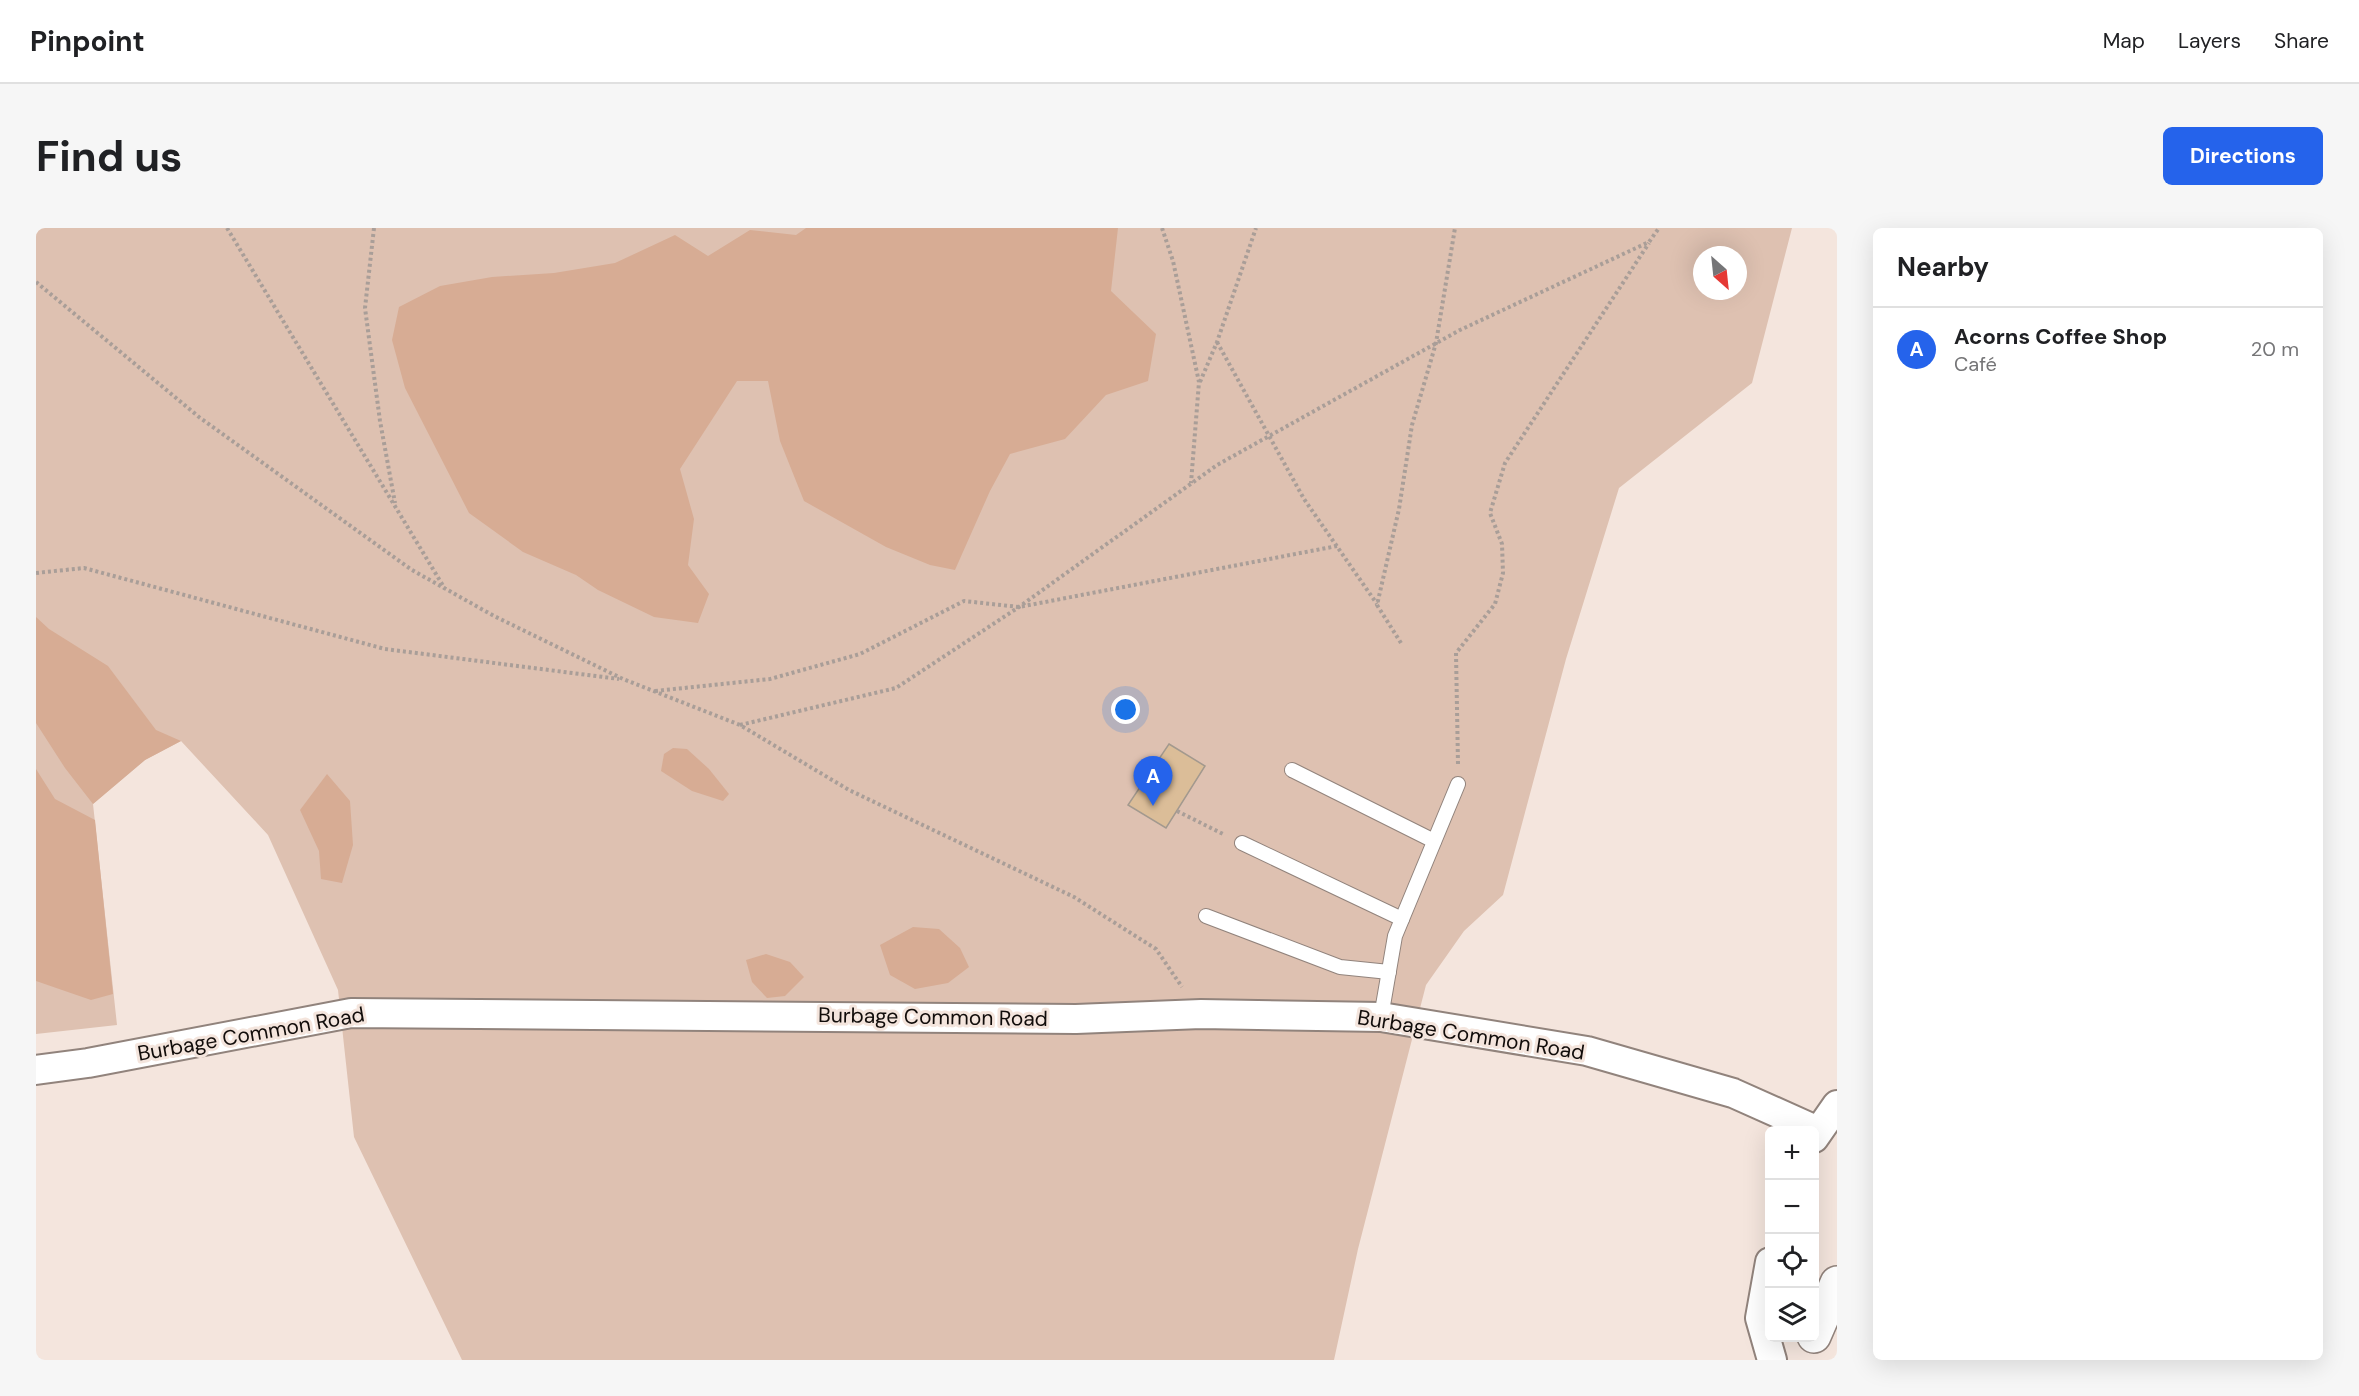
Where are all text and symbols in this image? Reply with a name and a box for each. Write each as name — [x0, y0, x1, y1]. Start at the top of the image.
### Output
text: Pinpoint — [30, 23, 145, 60]
text: Map — [2103, 27, 2145, 55]
text: Layers — [2178, 27, 2241, 55]
text: Share — [2274, 27, 2329, 55]
button: Directions — [2163, 127, 2323, 185]
text: Find us — [36, 129, 182, 184]
north arrow — [1693, 246, 1747, 300]
text: Nearby — [1897, 250, 1989, 284]
text: Acorns Coffee Shop — [1954, 322, 2167, 351]
text: A — [1909, 336, 1924, 362]
text: 20 m — [2251, 336, 2299, 362]
text: Café — [1954, 351, 1997, 377]
your location — [1111, 695, 1140, 724]
pin: A — [1134, 756, 1172, 806]
street label: Burbage Common Road — [135, 1000, 367, 1068]
street label: Burbage Common Road — [818, 1001, 1048, 1033]
street label: Burbage Common Road — [1355, 1003, 1587, 1067]
map controls — [1765, 1126, 1819, 1342]
button: + — [1765, 1126, 1819, 1180]
button: − — [1765, 1180, 1819, 1234]
button: locate — [1765, 1234, 1819, 1288]
button: layers — [1765, 1288, 1819, 1342]

